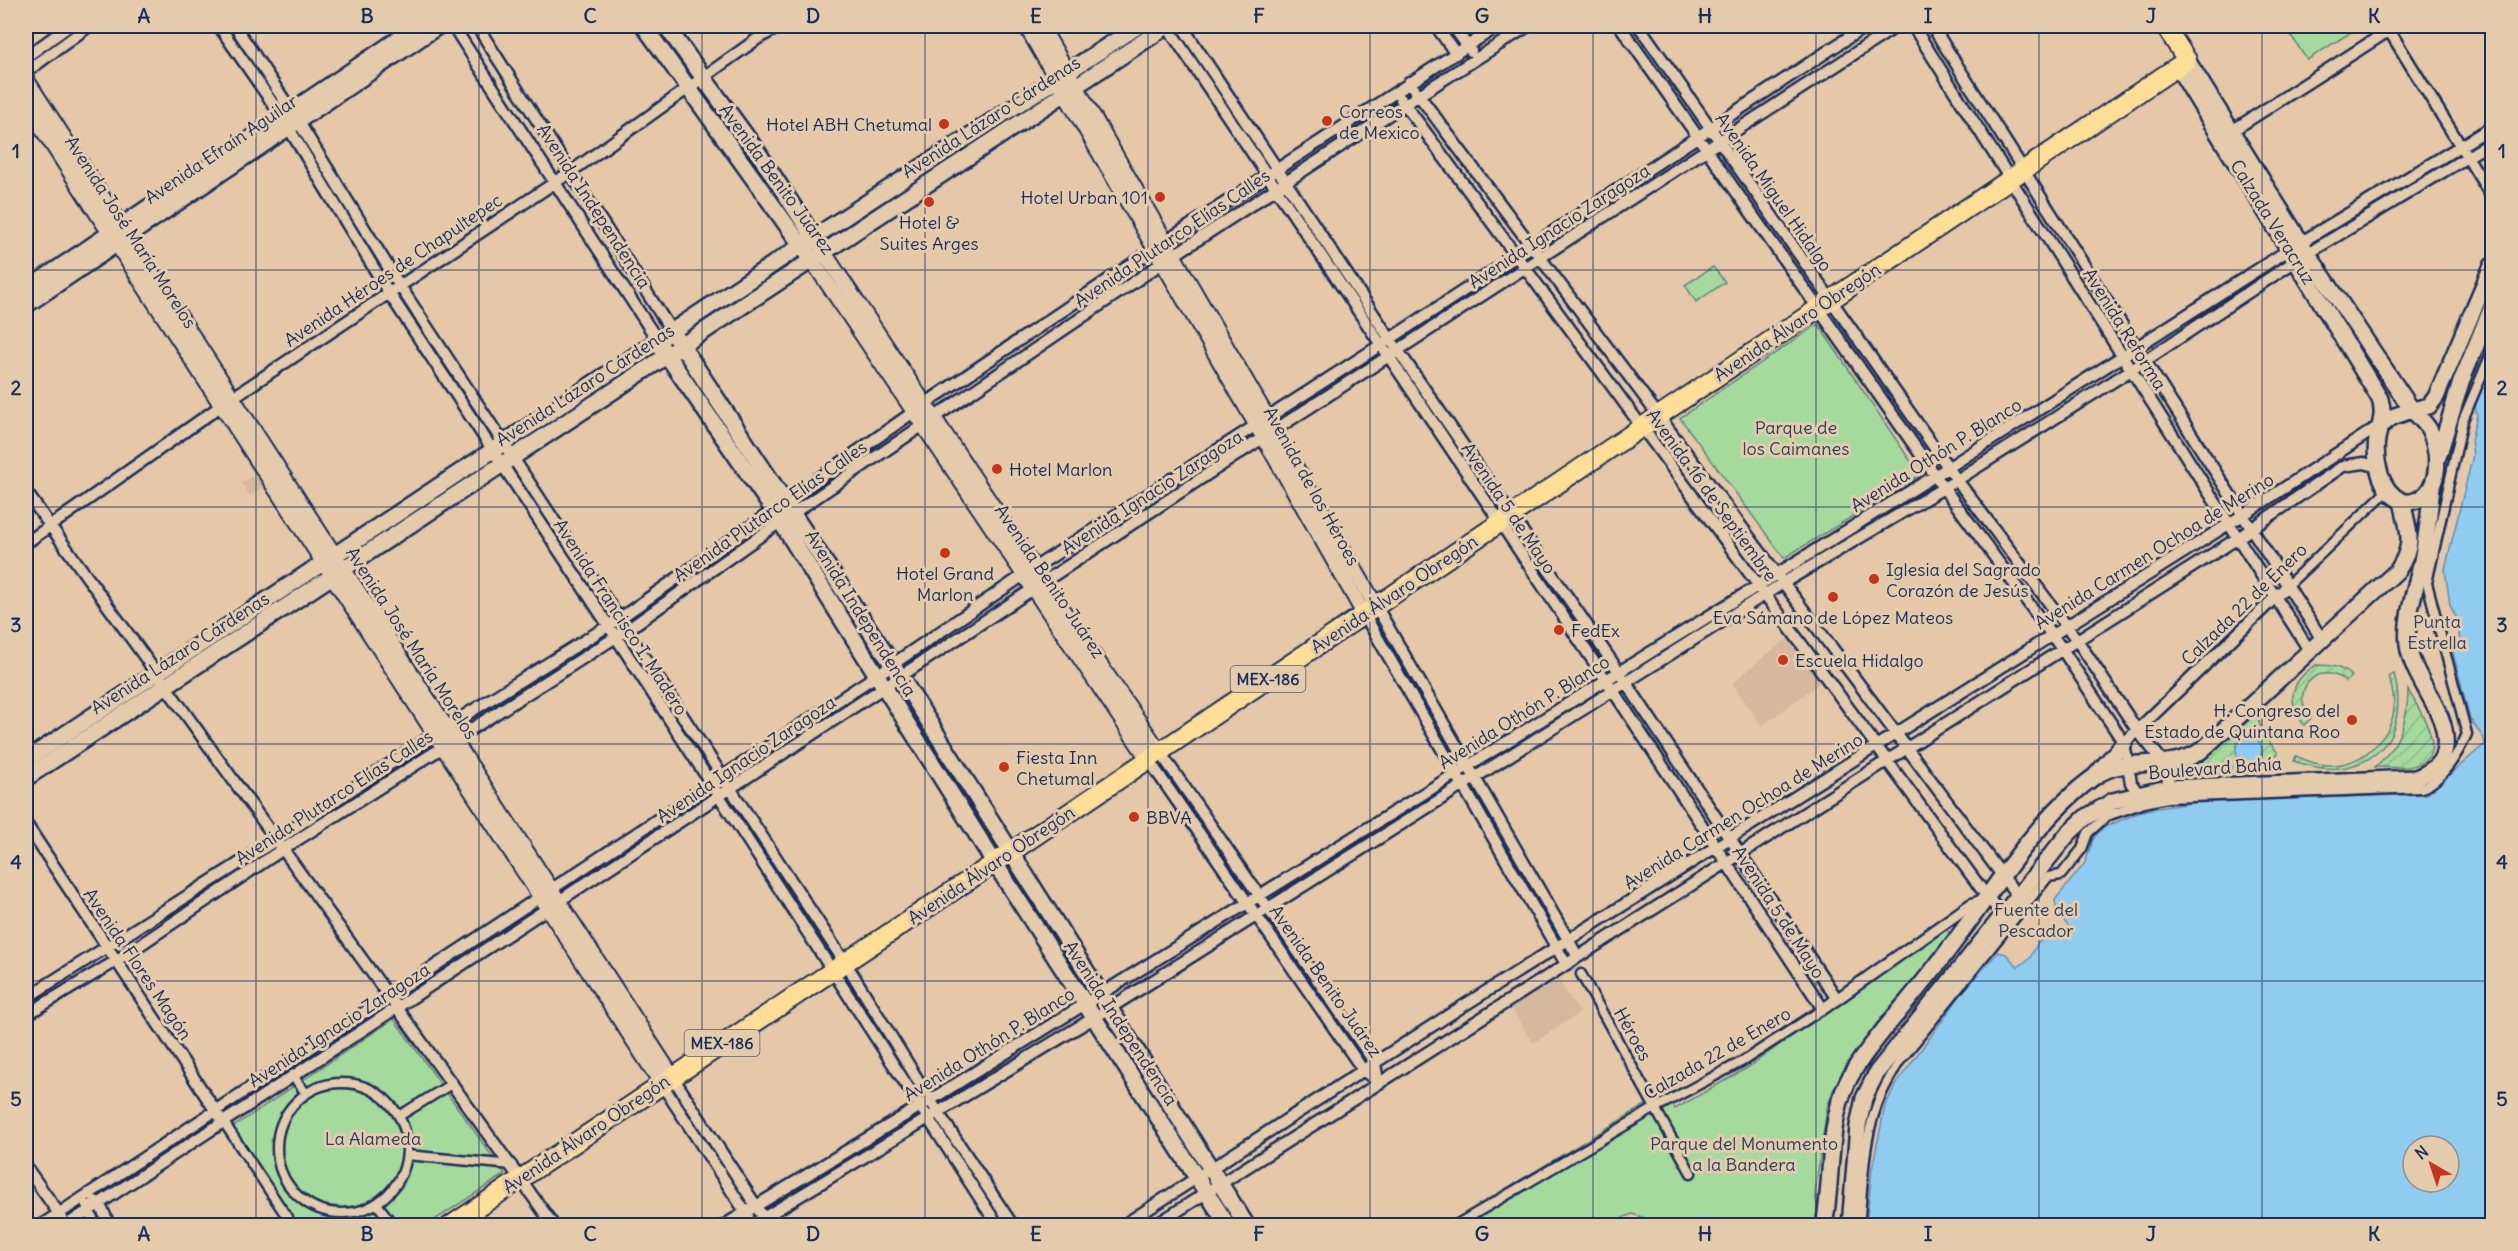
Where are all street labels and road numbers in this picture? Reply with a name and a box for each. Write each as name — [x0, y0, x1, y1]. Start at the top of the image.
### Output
street label: Avenida Lázaro Cárdenas — [898, 51, 1084, 183]
street label: Avenida Efraín Aguilar — [140, 89, 302, 209]
street label: Avenida Benito Juárez — [715, 99, 840, 259]
street label: Avenida Miguel Hidalgo — [1711, 108, 1837, 276]
street label: Avenida Independencia — [532, 119, 656, 293]
street label: Avenida José María Morelos — [60, 131, 202, 333]
street label: Calzada Veracruz — [2225, 155, 2321, 289]
street label: Avenida Ignacio Zaragoza — [1464, 159, 1654, 293]
street label: Avenida Plutarco Elías Calles — [1070, 164, 1274, 312]
street label: Avenida Héroes de Chapultepec — [280, 188, 506, 352]
street label: Avenida Álvaro Obregón — [1709, 258, 1885, 386]
street label: Avenida Reforma — [2078, 264, 2172, 394]
street label: Avenida Lázaro Cárdenas — [492, 319, 678, 451]
street label: Avenida Othón P. Blanco — [1846, 393, 2026, 517]
street label: Avenida de los Héroes — [1259, 402, 1365, 570]
street label: Avenida 16 de Septiembre — [1642, 404, 1782, 586]
street label: Avenida Ignacio Zaragoza — [1057, 425, 1247, 559]
street label: Avenida Plutarco Elías Calles — [669, 435, 871, 587]
street label: Avenida 5 de Mayo — [1457, 438, 1561, 578]
street label: Avenida Carmen Ochoa de Merino — [2030, 468, 2278, 634]
street label: Avenida Benito Juárez — [990, 500, 1110, 663]
street label: Avenida Francisco I. Madero — [549, 514, 693, 720]
street label: Avenida Independencia — [800, 525, 922, 701]
street label: Avenida Álvaro Obregón — [1306, 530, 1482, 658]
street label: Calzada 22 de Enero — [2176, 538, 2312, 670]
street label: Avenida José María Morelos — [341, 542, 483, 744]
street label: Avenida Lázaro Cárdenas — [87, 587, 273, 719]
street label: Avenida Othón P. Blanco — [1434, 650, 1614, 774]
road number: MEX-186 — [1230, 666, 1306, 692]
street label: Avenida Ignacio Zaragoza — [652, 690, 840, 828]
street label: Avenida Plutarco Elías Calles — [231, 724, 437, 870]
street label: Avenida Carmen Ochoa de Merino — [1619, 728, 1867, 894]
street label: Boulevard Bahía — [2147, 752, 2283, 784]
street label: Avenida Álvaro Obregón — [903, 801, 1079, 929]
street label: Avenida 5 de Mayo — [1728, 841, 1830, 983]
street label: Avenida Flores Magón — [79, 884, 197, 1044]
street label: Avenida Benito Juárez — [1265, 900, 1388, 1062]
street label: Avenida Independencia — [1059, 936, 1183, 1110]
street label: Avenida Ignacio Zaragoza — [244, 958, 434, 1092]
street label: Avenida Othón P. Blanco — [899, 982, 1079, 1106]
street label: Calzada 22 de Enero — [1639, 1001, 1795, 1105]
street label: Héroes — [1609, 1003, 1657, 1065]
road number: MEX-186 — [684, 1030, 760, 1056]
street label: Avenida Álvaro Obregón — [498, 1070, 674, 1198]

